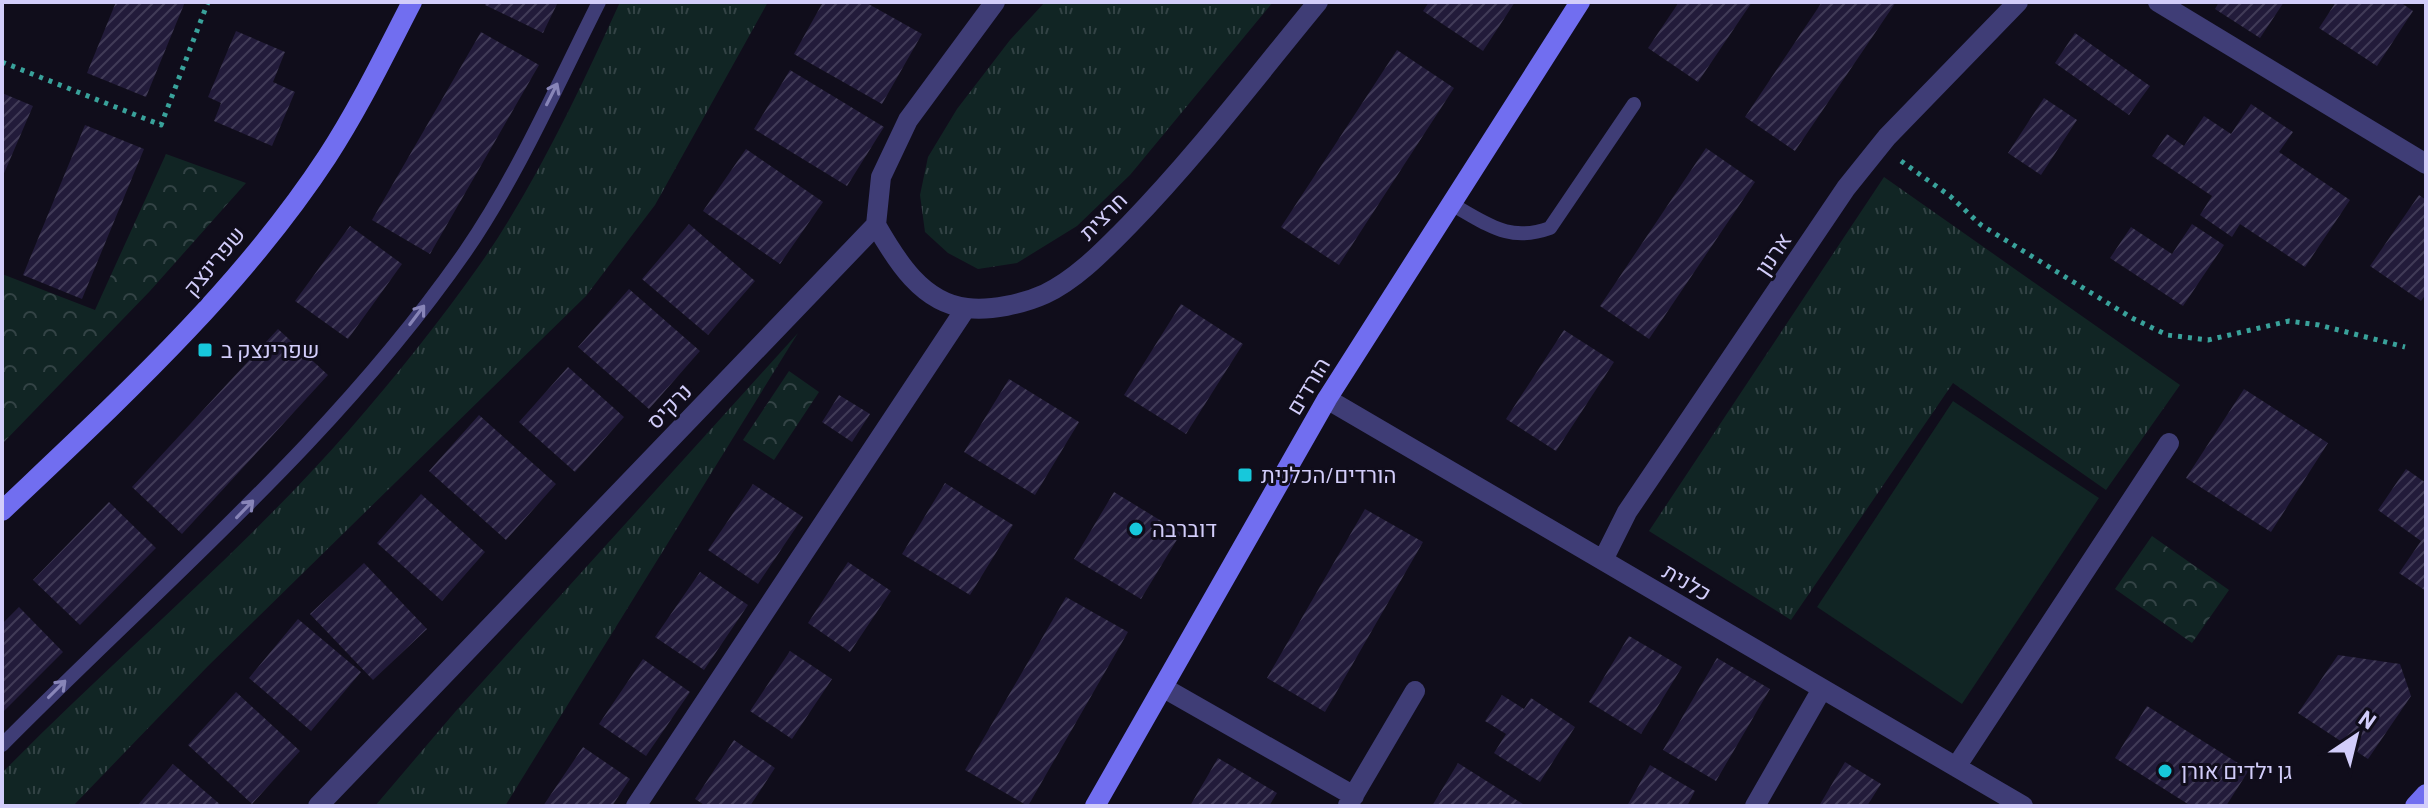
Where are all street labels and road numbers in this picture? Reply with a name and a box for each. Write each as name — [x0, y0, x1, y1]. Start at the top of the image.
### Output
street label: חרצית — [1073, 186, 1131, 244]
street label: שפרינצק — [177, 220, 250, 300]
street label: ארנון — [1749, 227, 1796, 280]
street label: הורדים — [1280, 352, 1334, 419]
street label: נרקיס — [640, 377, 696, 433]
street label: כלנית — [1659, 557, 1716, 605]

